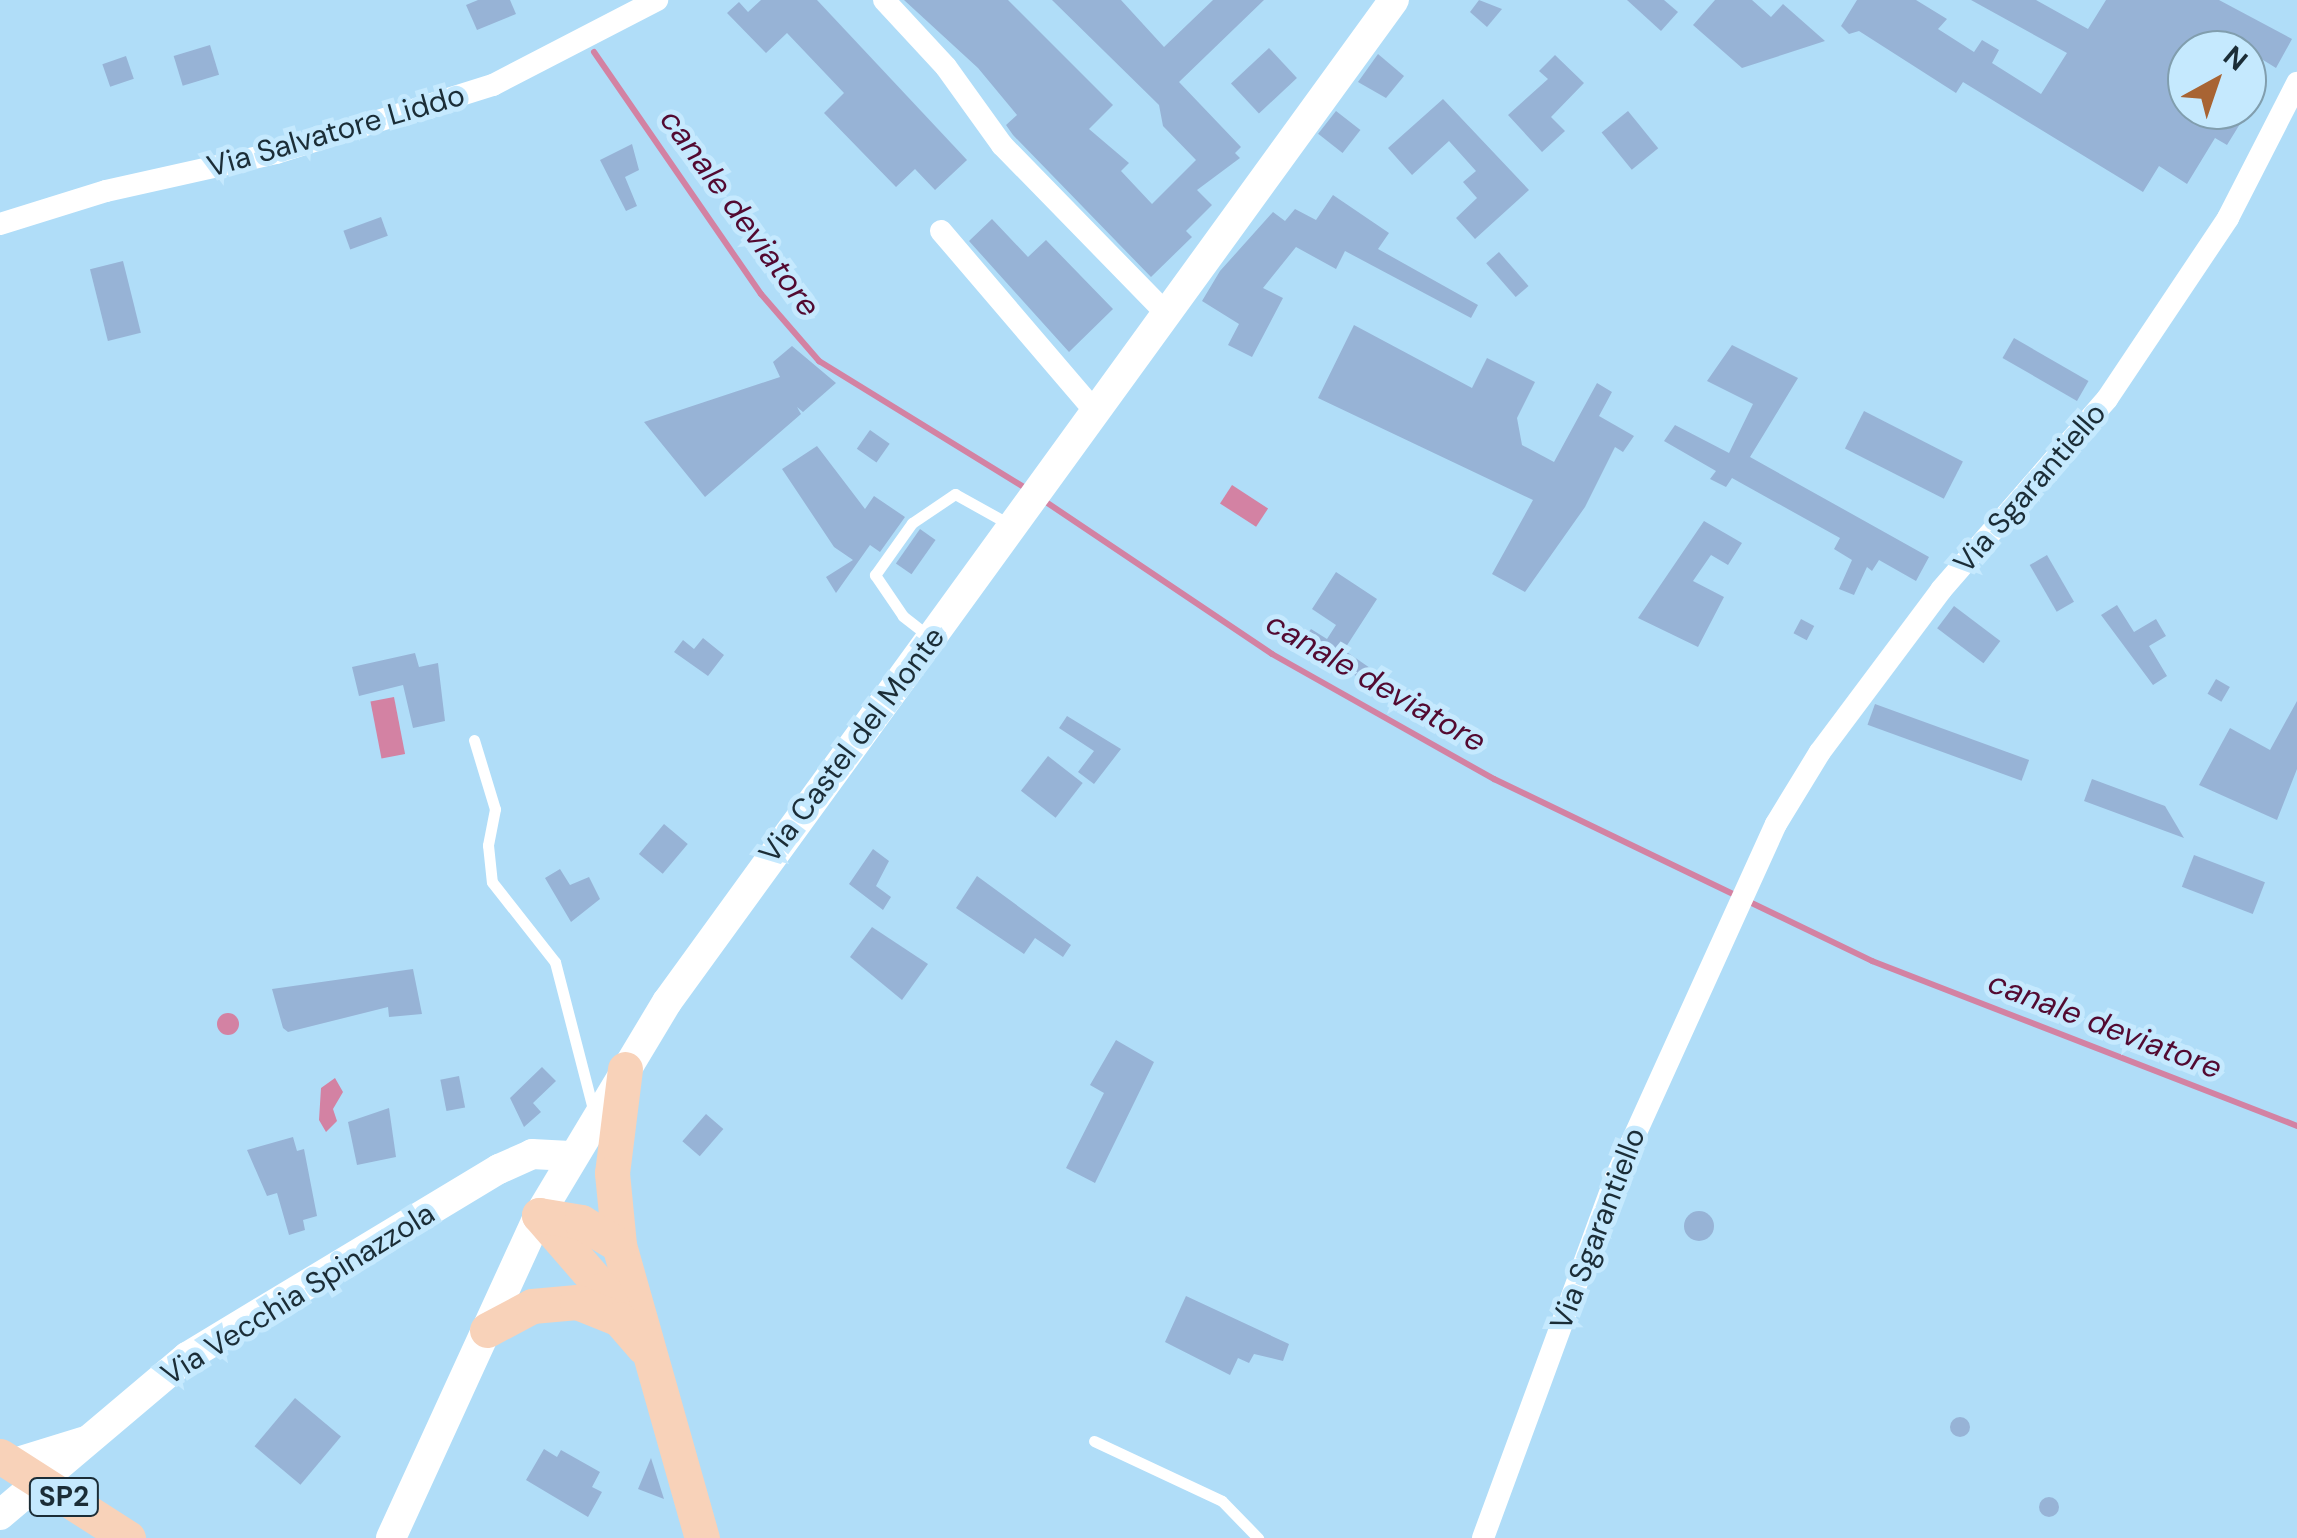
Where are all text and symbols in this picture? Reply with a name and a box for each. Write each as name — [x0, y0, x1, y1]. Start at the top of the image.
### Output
north arrow — [2167, 30, 2267, 130]
text: N — [2216, 37, 2255, 79]
street label: Via Salvatore Liddo — [203, 77, 469, 185]
water label: canale deviatore — [652, 102, 828, 324]
street label: Via Sgarantiello — [1946, 395, 2114, 581]
water label: canale deviatore — [1259, 604, 1493, 760]
street label: Via Castel del Monte — [752, 620, 952, 870]
water label: canale deviatore — [1983, 963, 2227, 1087]
street label: Via Sgarantiello — [1543, 1123, 1653, 1335]
street label: Via Vecchia Spinazzola — [155, 1195, 441, 1393]
road number: SP2 — [27, 1474, 102, 1520]

